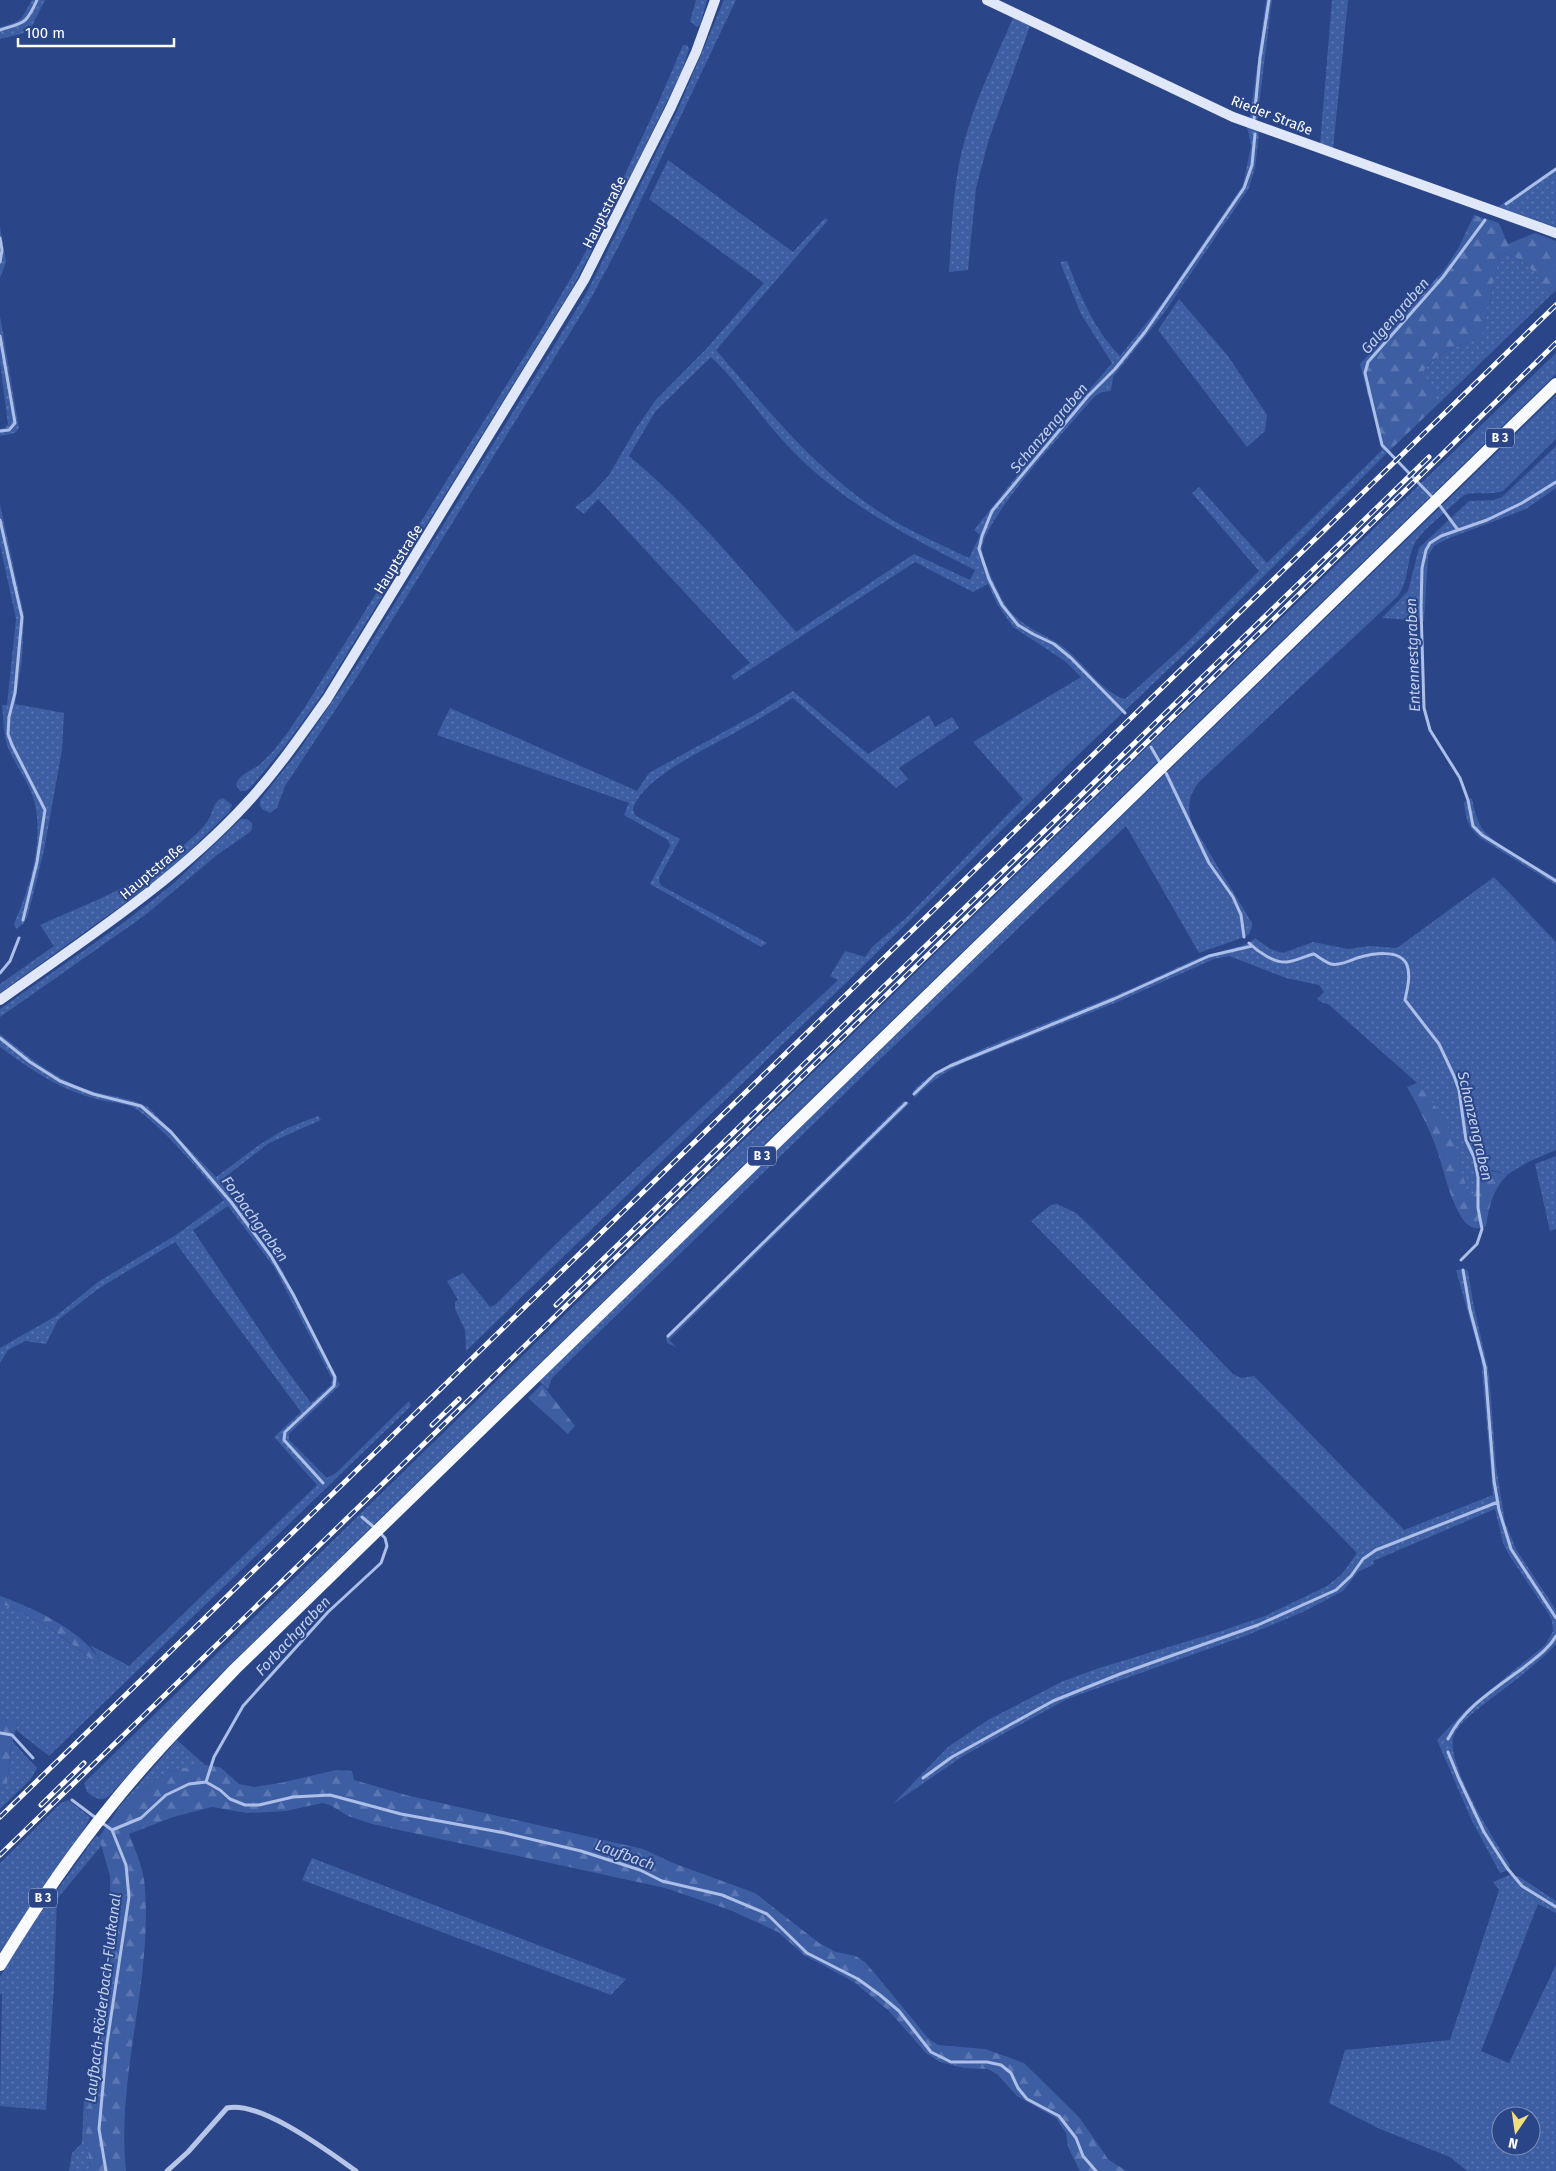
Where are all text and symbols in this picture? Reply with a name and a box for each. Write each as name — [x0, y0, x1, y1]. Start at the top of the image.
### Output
scale bar — [18, 15, 174, 47]
text: 100 m — [25, 24, 65, 42]
street label: Rieder Straße — [1228, 92, 1315, 139]
street label: Hauptstraße — [579, 173, 630, 251]
water label: Galgengraben — [1357, 274, 1433, 358]
water label: Schanzengraben — [1006, 379, 1092, 477]
road number: B 3 — [1486, 428, 1514, 448]
street label: Hauptstraße — [370, 521, 426, 597]
water label: Entennestgraben — [1402, 598, 1424, 712]
street label: Hauptstraße — [117, 840, 188, 903]
water label: Schanzengraben — [1453, 1069, 1496, 1182]
road number: B 3 — [748, 1146, 776, 1166]
water label: Forbachgraben — [218, 1173, 292, 1265]
water label: Forbachgraben — [252, 1593, 334, 1679]
water label: Laufbach — [593, 1836, 657, 1874]
road number: B 3 — [29, 1889, 57, 1908]
water label: Laufbach-Röderbach-Flutkanal — [81, 1892, 125, 2104]
north arrow — [1491, 2106, 1541, 2156]
text: N — [1507, 2134, 1520, 2153]

